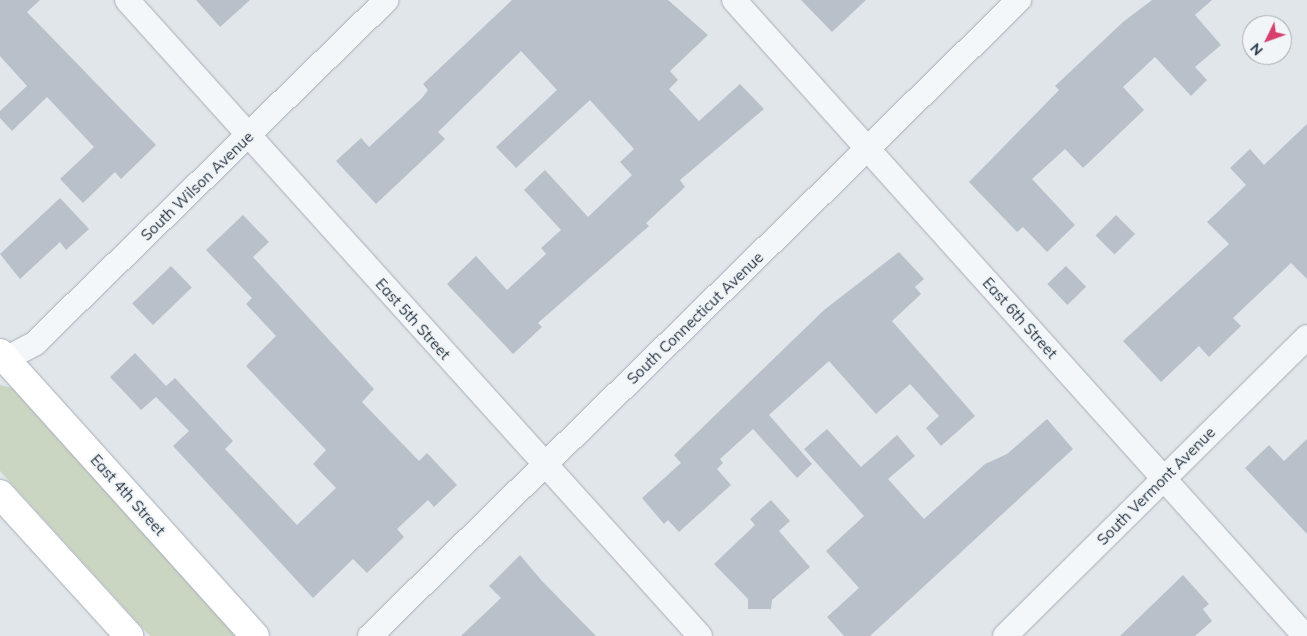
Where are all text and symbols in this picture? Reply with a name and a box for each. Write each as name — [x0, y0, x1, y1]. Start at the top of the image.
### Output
north arrow — [1242, 15, 1292, 65]
text: N — [1246, 39, 1267, 59]
street label: South Wilson Avenue — [137, 128, 257, 244]
street label: South Connecticut Avenue — [623, 248, 767, 388]
street label: East 6th Street — [979, 274, 1061, 362]
street label: East 5th Street — [372, 275, 454, 363]
street label: South Vermont Avenue — [1093, 423, 1219, 549]
street label: East 4th Street — [87, 451, 169, 539]

